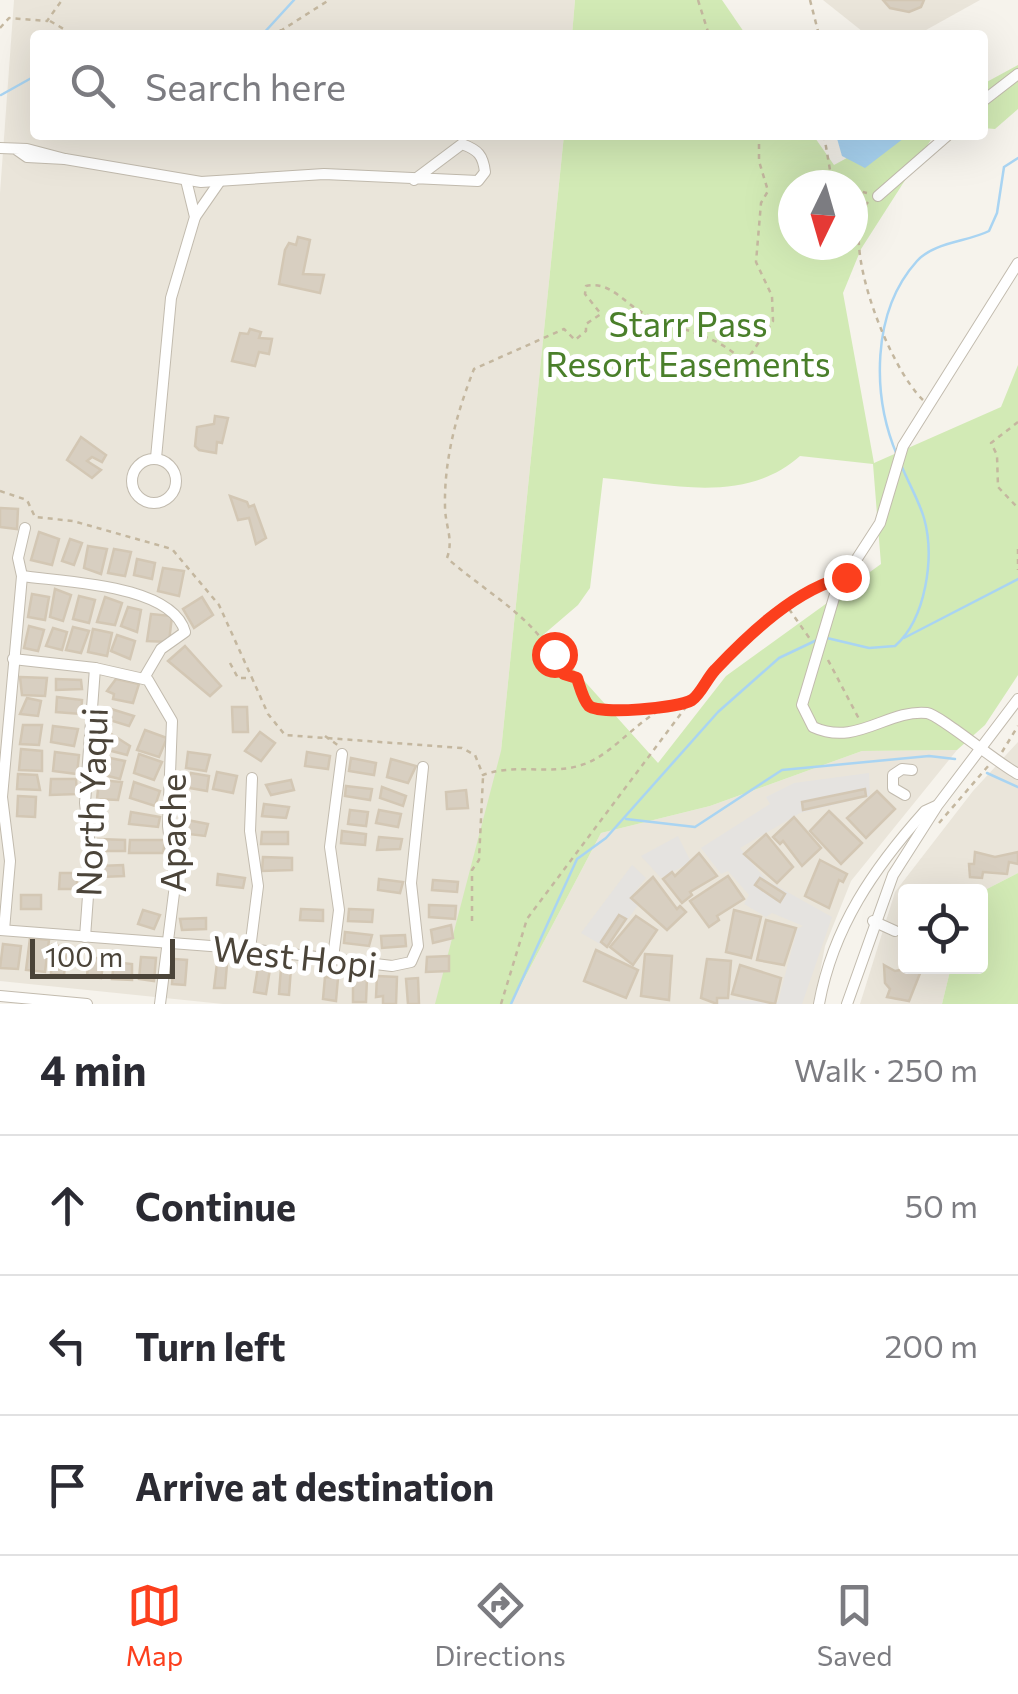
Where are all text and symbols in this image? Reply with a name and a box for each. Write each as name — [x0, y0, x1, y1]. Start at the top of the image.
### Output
search box — [30, 30, 988, 140]
icon: search — [65, 58, 120, 113]
text: Search here — [145, 62, 346, 109]
north arrow — [778, 170, 868, 260]
park label: Starr Pass Resort Easements — [545, 301, 831, 384]
route end — [824, 555, 870, 601]
route start — [532, 632, 578, 678]
street label: North Yaqui — [65, 707, 115, 897]
street label: Apache — [150, 774, 193, 892]
map controls — [898, 884, 988, 974]
button: locate — [898, 884, 988, 974]
street label: West Hopi — [210, 925, 380, 985]
scale bar — [30, 934, 175, 978]
text: 100 m — [45, 939, 123, 973]
text: 4 min — [40, 1043, 146, 1095]
text: Walk · 250 m — [794, 1049, 978, 1089]
icon: ahead — [40, 1178, 95, 1233]
text: Continue — [135, 1182, 296, 1229]
text: 50 m — [905, 1185, 978, 1225]
icon: left — [40, 1318, 95, 1373]
text: Turn left — [135, 1322, 286, 1369]
text: 200 m — [885, 1325, 978, 1365]
icon: arrive — [40, 1458, 95, 1513]
text: Arrive at destination — [135, 1462, 494, 1509]
tab: Map — [126, 1578, 183, 1672]
tab: Directions — [434, 1578, 566, 1672]
tab: Saved — [817, 1578, 892, 1672]

